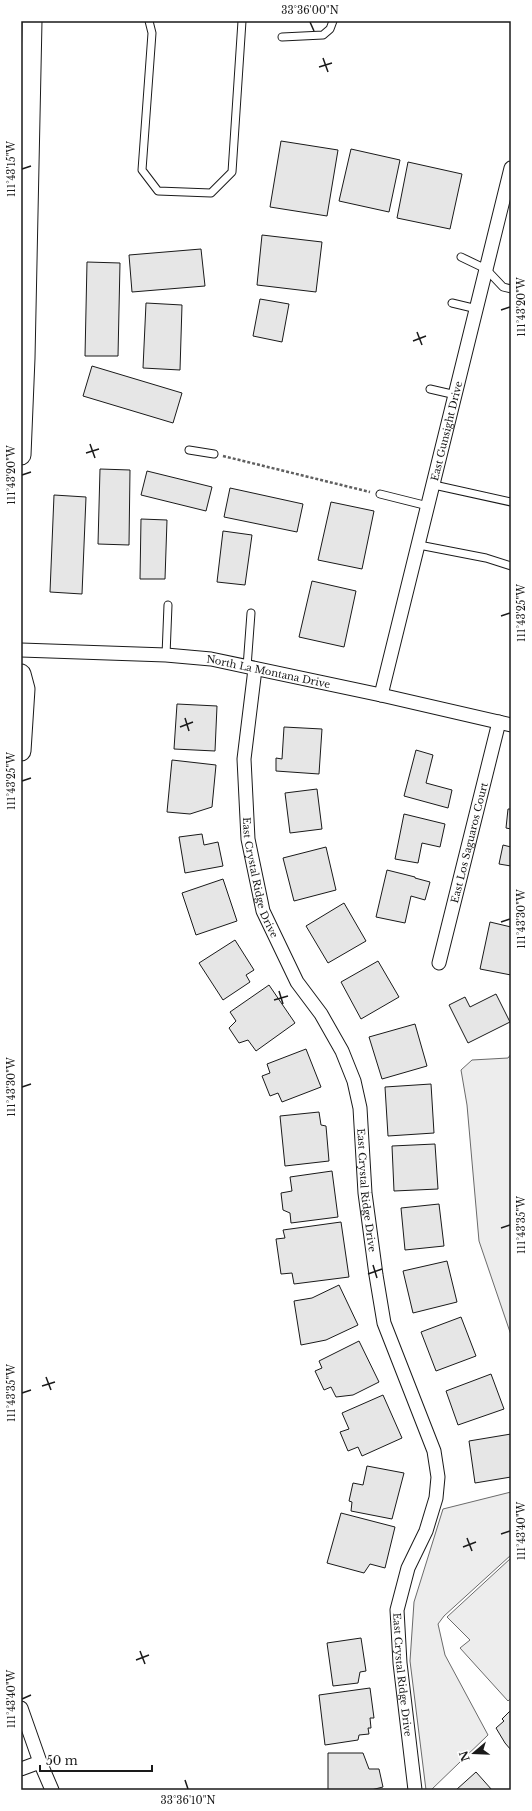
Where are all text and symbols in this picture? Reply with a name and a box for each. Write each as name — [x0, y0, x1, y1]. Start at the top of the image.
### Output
text: 33°36'00"N — [281, 4, 339, 17]
text: 111°43'15"W — [5, 141, 18, 197]
text: 111°43'20"W — [515, 277, 528, 337]
street label: East Gunsight Drive — [428, 379, 465, 482]
text: 111°43'20"W — [5, 445, 18, 505]
text: 111°43'25"W — [515, 584, 528, 642]
street label: North La Montana Drive — [206, 652, 332, 691]
text: 111°43'25"W — [5, 752, 18, 810]
street label: East Los Saguaros Court — [448, 781, 490, 904]
street label: East Crystal Ridge Drive — [240, 817, 281, 940]
text: 111°43'30"W — [515, 889, 528, 949]
text: 111°43'30"W — [5, 1057, 18, 1117]
street label: East Crystal Ridge Drive — [355, 1128, 379, 1253]
text: 111°43'35"W — [515, 1196, 528, 1254]
text: 111°43'35"W — [5, 1364, 18, 1422]
text: 111°43'40"W — [515, 1501, 528, 1560]
street label: East Crystal Ridge Drive — [391, 1613, 415, 1738]
text: 111°43'40"W — [5, 1669, 18, 1728]
north arrow — [454, 1733, 494, 1773]
scale bar — [40, 1747, 152, 1773]
text: N — [456, 1748, 473, 1763]
text: 50 m — [46, 1753, 78, 1768]
text: 33°36'10"N — [161, 1794, 215, 1807]

